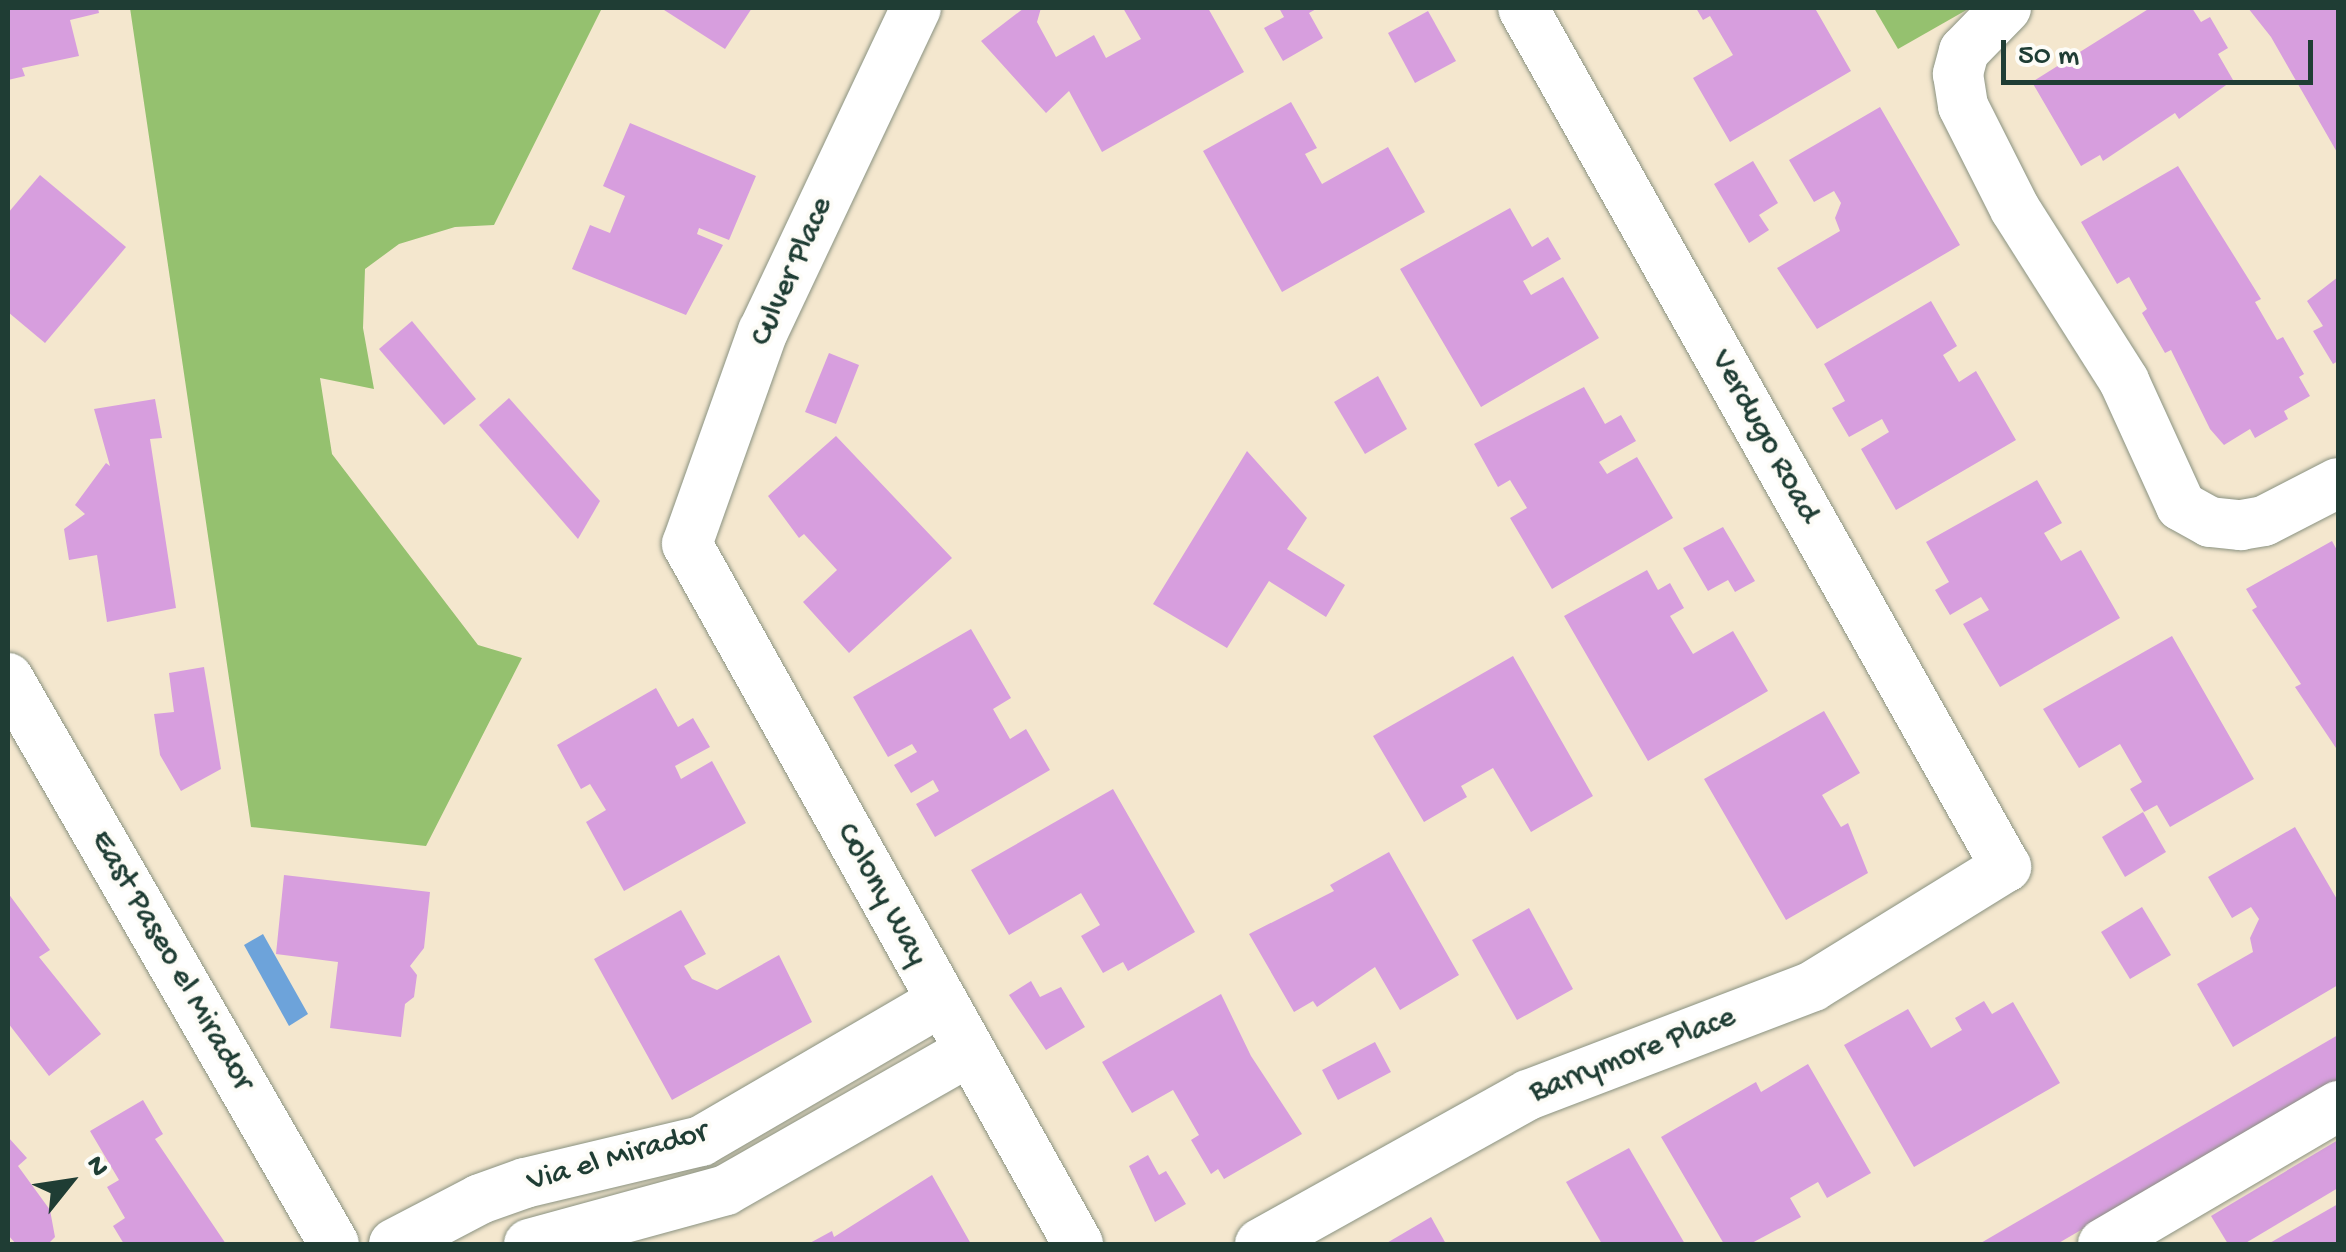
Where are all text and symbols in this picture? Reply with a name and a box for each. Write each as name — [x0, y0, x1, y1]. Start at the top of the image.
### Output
scale bar — [2006, 20, 2318, 82]
text: 50 m — [2018, 40, 2079, 75]
street label: Culver Place — [743, 192, 843, 352]
street label: Verdugo Road — [1701, 344, 1827, 530]
street label: Colony Way — [826, 817, 936, 973]
street label: East Paseo el Mirador — [81, 824, 261, 1098]
street label: Barrymore Place — [1525, 999, 1741, 1113]
street label: Via el Mirador — [523, 1114, 713, 1202]
north arrow — [20, 1132, 120, 1232]
text: N — [78, 1151, 115, 1183]

